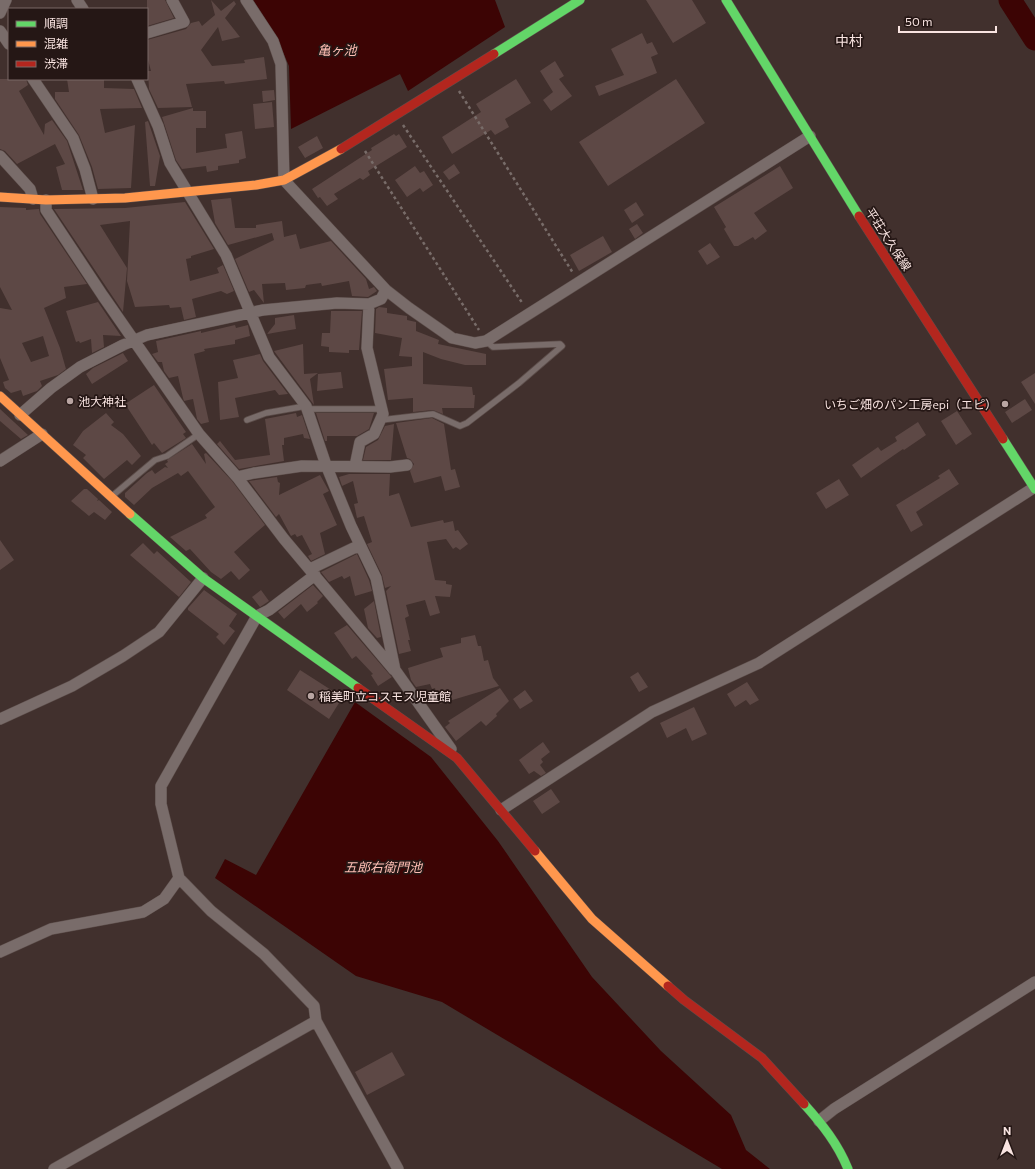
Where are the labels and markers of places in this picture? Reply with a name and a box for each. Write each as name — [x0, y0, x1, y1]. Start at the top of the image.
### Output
place label: 池大神社 — [78, 394, 126, 408]
marker: 池大神社 — [65, 396, 75, 406]
place label: いちご畑のパン工房epi（エピ） — [824, 397, 997, 411]
marker: いちご畑のパン工房epi（エピ） — [1000, 399, 1010, 409]
place label: 稲美町立コスモス児童館 — [319, 689, 451, 703]
marker: 稲美町立コスモス児童館 — [306, 691, 316, 701]

